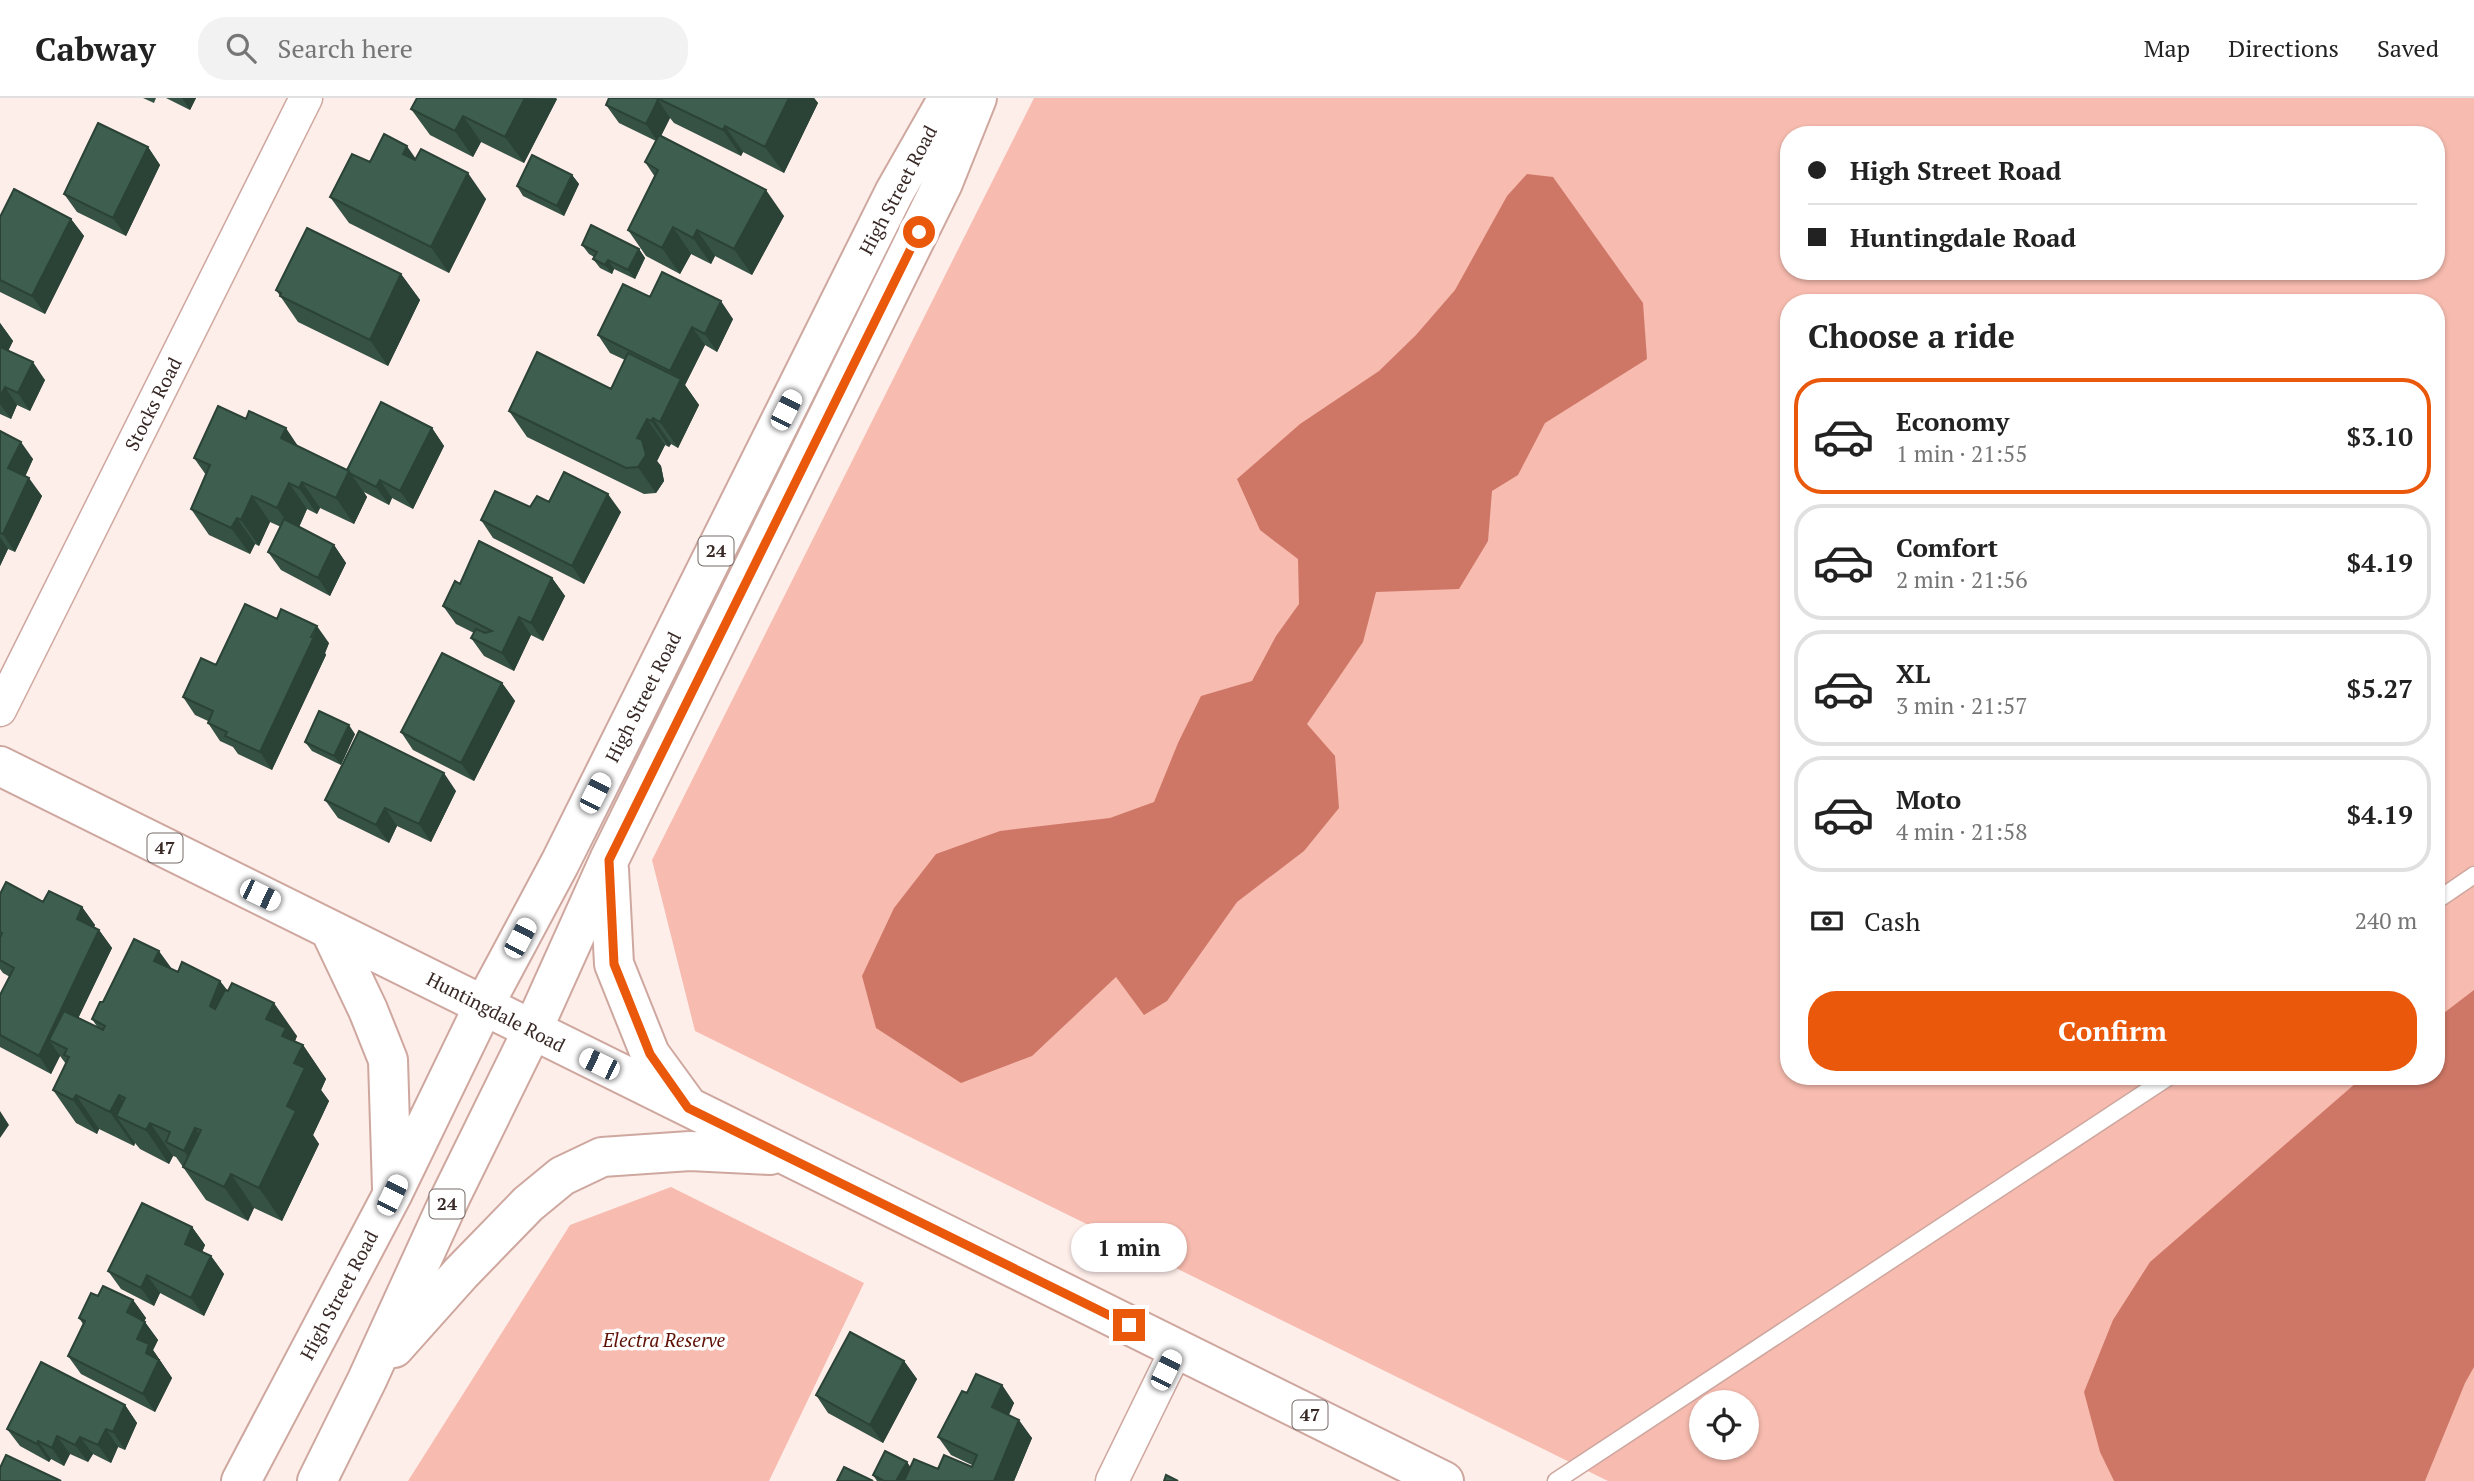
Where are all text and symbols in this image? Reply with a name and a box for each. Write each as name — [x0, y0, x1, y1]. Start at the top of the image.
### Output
search box — [198, 17, 688, 80]
text: Cabway — [35, 27, 156, 70]
icon: search — [222, 29, 260, 67]
text: Search here — [278, 31, 413, 65]
text: Map — [2144, 32, 2190, 64]
text: Directions — [2228, 32, 2339, 64]
text: Saved — [2377, 32, 2439, 64]
street label: High Street Road — [853, 120, 942, 259]
text: High Street Road — [1850, 153, 2061, 187]
route start — [903, 216, 935, 248]
text: Huntingdale Road — [1850, 220, 2076, 254]
text: Choose a ride — [1808, 315, 2015, 357]
street label: Stocks Road — [118, 352, 187, 455]
car — [768, 387, 805, 433]
text: Economy — [1896, 404, 2009, 438]
icon: car — [1812, 405, 1875, 468]
text: $3.10 — [2347, 419, 2413, 453]
text: 1 min · 21:55 — [1896, 438, 2028, 469]
text: Comfort — [1896, 530, 1998, 564]
icon: car — [1812, 531, 1875, 594]
road number: 24 — [698, 536, 734, 565]
text: $4.19 — [2347, 545, 2413, 579]
text: 2 min · 21:56 — [1896, 564, 2028, 595]
street label: High Street Road — [599, 627, 686, 766]
text: XL — [1896, 656, 1930, 690]
icon: car — [1812, 657, 1875, 720]
text: $5.27 — [2347, 671, 2413, 705]
text: 3 min · 21:57 — [1896, 690, 2028, 721]
car — [577, 770, 614, 816]
text: Moto — [1896, 782, 1961, 816]
icon: car — [1812, 783, 1875, 846]
text: $4.19 — [2347, 797, 2413, 831]
text: 4 min · 21:58 — [1896, 816, 2028, 847]
road number: 47 — [148, 834, 182, 862]
car — [237, 876, 284, 914]
icon: cash — [1808, 902, 1846, 940]
text: Cash — [1864, 904, 1920, 938]
text: 240 m — [2355, 905, 2417, 936]
car — [501, 915, 540, 961]
street label: Huntingdale Road — [423, 966, 570, 1058]
button: Confirm — [1808, 991, 2417, 1071]
car — [576, 1045, 623, 1083]
car — [374, 1172, 411, 1218]
road number: 24 — [430, 1190, 464, 1218]
callout: 1 min — [1071, 1224, 1187, 1272]
street label: High Street Road — [294, 1225, 383, 1364]
text: 1 min — [1098, 1232, 1160, 1263]
route end — [1113, 1309, 1145, 1341]
park label: Electra Reserve — [602, 1327, 726, 1352]
car — [1148, 1347, 1185, 1393]
map controls — [1689, 1390, 1759, 1460]
button: locate — [1689, 1390, 1759, 1460]
road number: 47 — [1292, 1400, 1328, 1430]

